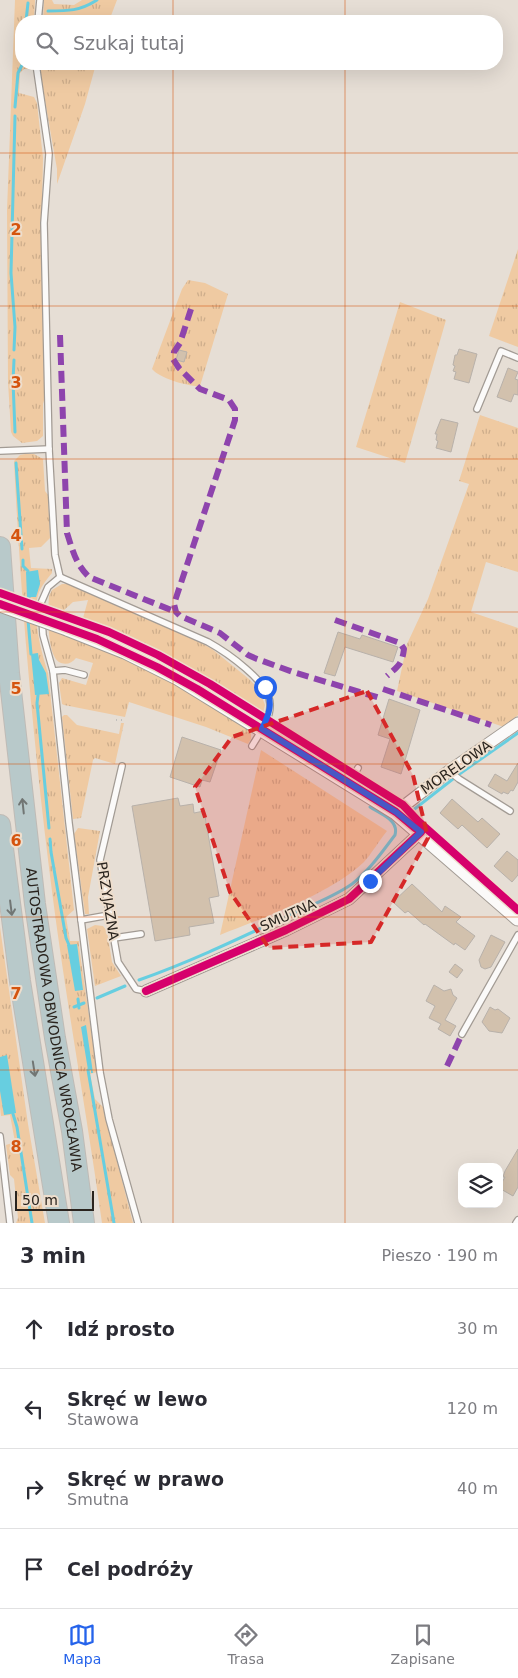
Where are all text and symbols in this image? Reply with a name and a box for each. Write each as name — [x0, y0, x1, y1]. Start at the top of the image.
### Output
search box — [15, 15, 503, 70]
icon: search — [33, 29, 61, 57]
text: Szukaj tutaj — [73, 32, 185, 54]
text: 2 — [10, 220, 22, 239]
text: 3 — [10, 373, 22, 392]
text: 4 — [10, 526, 22, 545]
route start — [254, 676, 277, 699]
text: 5 — [10, 679, 22, 698]
street label: MORELOWA — [418, 737, 495, 797]
one-way arrow — [18, 799, 28, 815]
text: 6 — [10, 831, 22, 850]
street label: PRZYJAZNA — [94, 861, 122, 942]
street label: AUTOSTRADOWA OBWODNICA WROCŁAWIA — [23, 867, 85, 1173]
route end — [359, 870, 382, 893]
street label: SMUTNA — [257, 895, 319, 934]
one-way arrow — [6, 900, 16, 916]
text: 7 — [10, 984, 22, 1003]
one-way arrow — [30, 1061, 40, 1077]
text: 8 — [10, 1137, 22, 1156]
map controls — [458, 1163, 503, 1208]
button: layers — [458, 1163, 503, 1208]
scale bar — [15, 1188, 94, 1211]
text: 50 m — [22, 1192, 58, 1208]
text: 3 min — [20, 1244, 86, 1268]
text: Pieszo · 190 m — [381, 1246, 498, 1265]
icon: ahead — [20, 1315, 48, 1343]
text: Idź prosto — [67, 1318, 175, 1340]
text: 30 m — [457, 1319, 498, 1338]
text: Skręć w lewo — [67, 1388, 208, 1410]
icon: left — [20, 1395, 48, 1423]
text: 120 m — [447, 1399, 498, 1418]
text: Stawowa — [67, 1410, 139, 1429]
text: Skręć w prawo — [67, 1468, 224, 1490]
icon: right — [20, 1475, 48, 1503]
text: 40 m — [457, 1479, 498, 1498]
text: Smutna — [67, 1490, 129, 1509]
icon: arrive — [20, 1555, 48, 1583]
text: Cel podróży — [67, 1558, 193, 1580]
tab: Mapa — [63, 1621, 101, 1667]
tab: Trasa — [228, 1621, 264, 1667]
tab: Zapisane — [391, 1621, 455, 1667]

